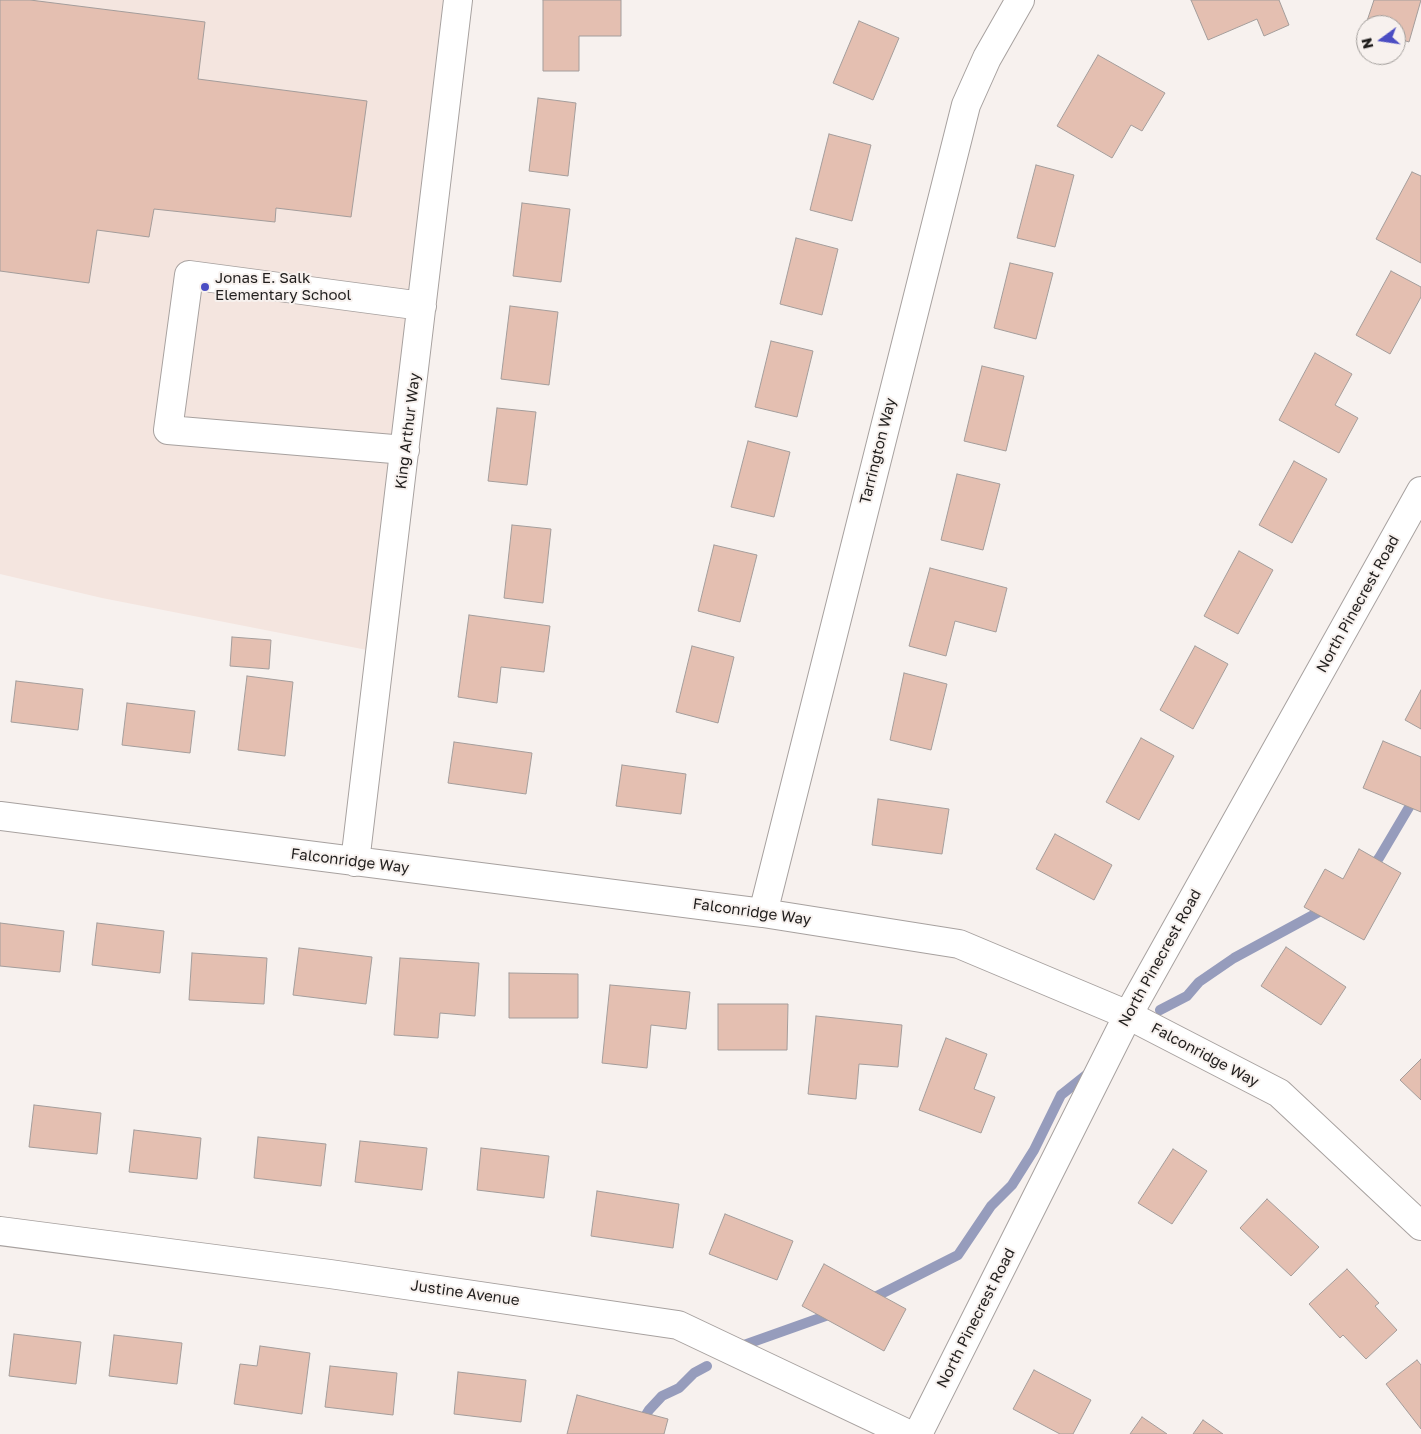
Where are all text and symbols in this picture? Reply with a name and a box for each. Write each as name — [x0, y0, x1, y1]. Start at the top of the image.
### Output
north arrow — [1356, 15, 1406, 65]
text: N — [1357, 36, 1376, 51]
place label: Jonas E. Salk Elementary School — [215, 269, 351, 304]
marker: Jonas E. Salk Elementary School — [199, 281, 211, 293]
street label: King Arthur Way — [392, 372, 424, 490]
street label: Tarrington Way — [856, 396, 900, 506]
street label: North Pinecrest Road — [1313, 532, 1403, 676]
street label: Falconridge Way — [290, 845, 410, 877]
street label: North Pinecrest Road — [1115, 886, 1205, 1030]
street label: Falconridge Way — [692, 895, 812, 929]
street label: Falconridge Way — [1148, 1019, 1262, 1091]
street label: North Pinecrest Road — [933, 1245, 1019, 1391]
street label: Justine Avenue — [409, 1276, 521, 1310]

